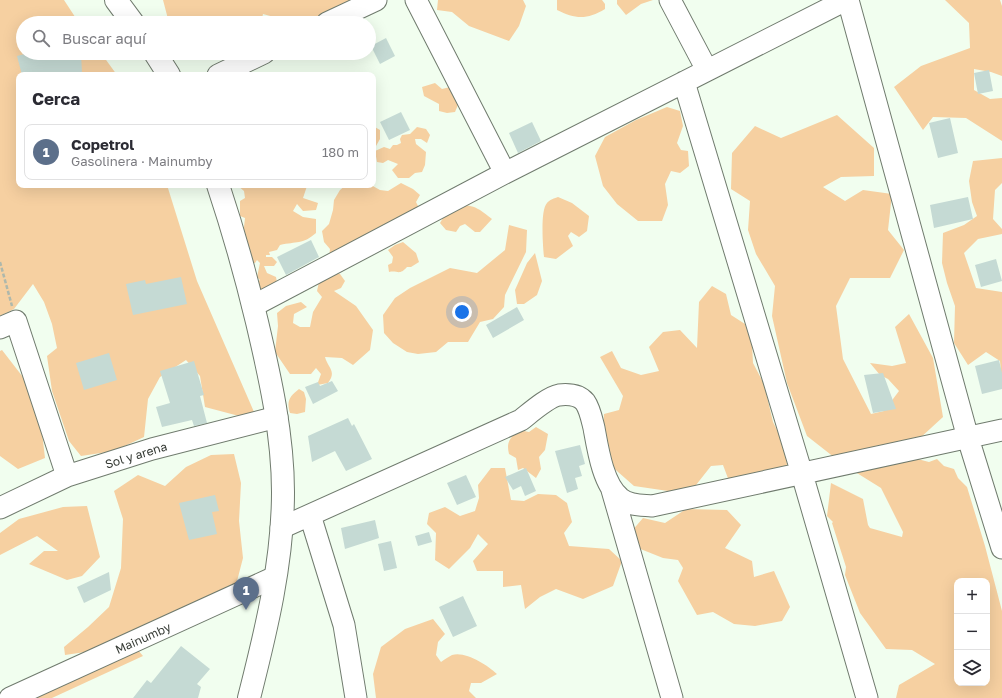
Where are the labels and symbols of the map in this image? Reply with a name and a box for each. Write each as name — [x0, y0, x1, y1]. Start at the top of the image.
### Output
your location — [452, 302, 472, 322]
street label: Sol y arena — [103, 438, 169, 472]
pin: 1 — [233, 577, 259, 610]
street label: Mainumby — [113, 619, 173, 657]

